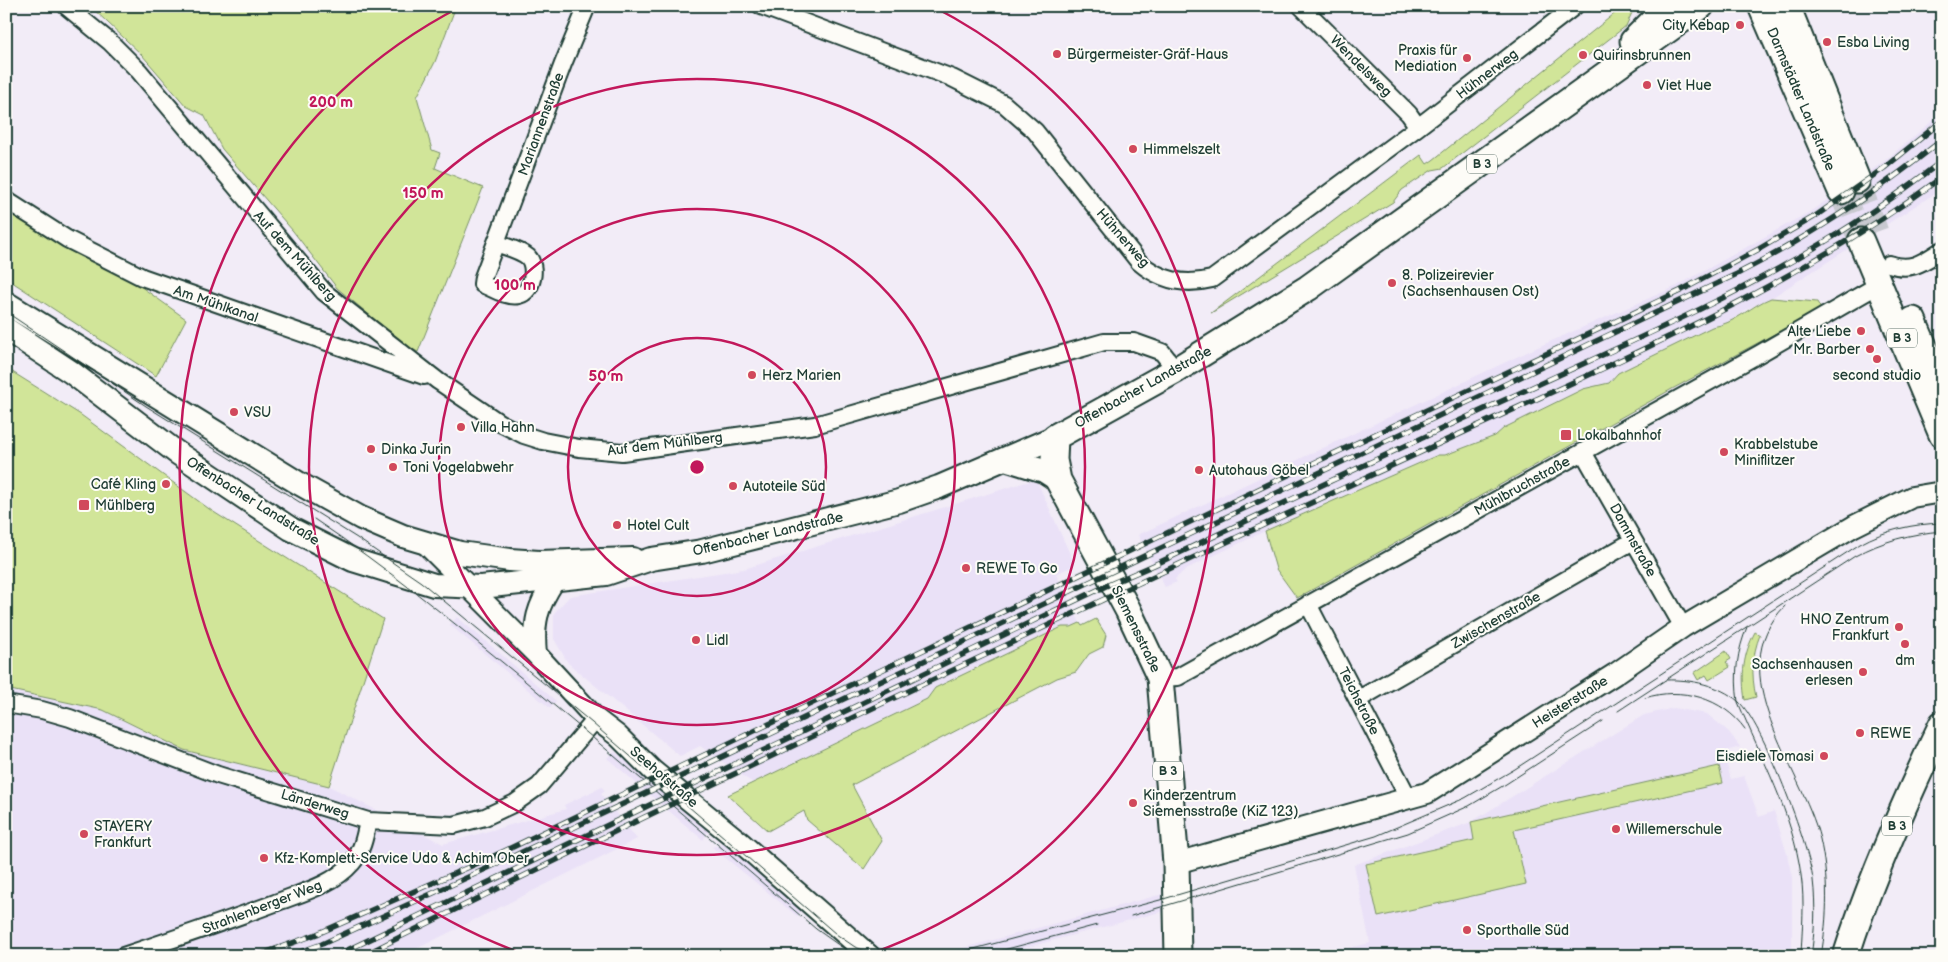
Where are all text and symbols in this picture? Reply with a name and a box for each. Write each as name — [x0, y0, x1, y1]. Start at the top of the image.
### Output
place label: City Kebap — [1662, 17, 1730, 34]
marker: City Kebap — [1734, 19, 1746, 31]
street label: Darmstädter Landstraße — [1763, 25, 1839, 173]
street label: Wendelsweg — [1327, 32, 1395, 100]
place label: Esba Living — [1837, 34, 1910, 51]
marker: Esba Living — [1821, 36, 1833, 48]
place label: Praxis für Mediation — [1394, 42, 1458, 75]
street label: Hühnerweg — [1453, 45, 1521, 103]
place label: Bürgermeister-Gräf-Haus — [1067, 46, 1228, 63]
place label: Quirinsbrunnen — [1593, 47, 1691, 64]
marker: Bürgermeister-Gräf-Haus — [1051, 48, 1063, 60]
marker: Quirinsbrunnen — [1577, 49, 1589, 61]
marker: Praxis für Mediation — [1461, 52, 1473, 64]
street label: Mariannenstraße — [514, 70, 568, 178]
place label: Viet Hue — [1657, 77, 1712, 94]
marker: Viet Hue — [1641, 79, 1653, 91]
text: 200 m — [309, 93, 353, 112]
place label: Himmelszelt — [1143, 141, 1221, 158]
marker: Himmelszelt — [1127, 143, 1139, 155]
road number: B 3 — [1467, 154, 1497, 173]
text: 150 m — [402, 184, 444, 203]
street label: Hühnerweg — [1093, 205, 1153, 271]
street label: Auf dem Mühlberg — [250, 207, 340, 305]
place label: 8. Polizeirevier (Sachsenhausen Ost) — [1402, 267, 1539, 300]
text: 100 m — [494, 276, 536, 295]
marker: 8. Polizeirevier (Sachsenhausen Ost) — [1386, 277, 1398, 289]
street label: Am Mühlkanal — [172, 282, 260, 326]
place label: Alte Liebe — [1788, 323, 1851, 340]
marker: Alte Liebe — [1855, 325, 1867, 337]
road number: B 3 — [1887, 328, 1917, 348]
place label: Mr. Barber — [1793, 341, 1861, 358]
street label: Offenbacher Landstraße — [1072, 342, 1214, 432]
marker: Mr. Barber — [1864, 343, 1876, 355]
marker: second studio — [1871, 353, 1883, 365]
text: 50 m — [589, 367, 624, 386]
place label: Herz Marien — [762, 367, 841, 384]
place label: second studio — [1833, 367, 1921, 384]
marker: Herz Marien — [746, 369, 758, 381]
place label: VSU — [244, 404, 271, 421]
marker: VSU — [228, 406, 240, 418]
place label: Villa Hahn — [471, 419, 535, 436]
marker: Villa Hahn — [455, 421, 467, 433]
place label: Lokalbahnhof — [1577, 427, 1662, 444]
marker: Lokalbahnhof — [1559, 428, 1573, 442]
street label: Auf dem Mühlberg — [606, 429, 724, 459]
place label: Krabbelstube Miniflitzer — [1734, 436, 1818, 469]
place label: Dinka Jurin — [381, 441, 451, 458]
marker: Dinka Jurin — [365, 443, 377, 455]
marker: Krabbelstube Miniflitzer — [1718, 446, 1730, 458]
street label: Offenbacher Landstraße — [183, 453, 323, 549]
street label: Mühlbruchstraße — [1471, 453, 1573, 519]
centre of rings — [688, 458, 706, 476]
place label: Toni Vogelabwehr — [403, 459, 514, 476]
marker: Toni Vogelabwehr — [387, 461, 399, 473]
place label: Autohaus Göbel — [1209, 462, 1309, 479]
marker: Autohaus Göbel — [1193, 464, 1205, 476]
place label: Café Kling — [91, 476, 156, 493]
marker: Café Kling — [160, 478, 172, 490]
place label: Autoteile Süd — [743, 478, 826, 495]
marker: Autoteile Süd — [727, 480, 739, 492]
place label: Mühlberg — [95, 497, 155, 514]
marker: Mühlberg — [77, 498, 91, 512]
street label: Dammstraße — [1606, 500, 1660, 580]
street label: Offenbacher Landstraße — [691, 508, 845, 560]
place label: Hotel Cult — [627, 517, 690, 534]
marker: Hotel Cult — [611, 519, 623, 531]
place label: REWE To Go — [976, 560, 1058, 577]
marker: REWE To Go — [960, 562, 972, 574]
street label: Siemensstraße — [1108, 583, 1164, 675]
street label: Zwischenstraße — [1448, 588, 1543, 653]
place label: HNO Zentrum Frankfurt — [1800, 611, 1890, 644]
marker: HNO Zentrum Frankfurt — [1893, 621, 1905, 633]
place label: Lidl — [706, 632, 728, 649]
marker: Lidl — [690, 634, 702, 646]
marker: dm — [1899, 638, 1911, 650]
place label: dm — [1895, 652, 1915, 669]
place label: Sachsenhausen erlesen — [1752, 656, 1853, 689]
street label: Teichstraße — [1335, 664, 1383, 738]
marker: Sachsenhausen erlesen — [1857, 666, 1869, 678]
street label: Heisterstraße — [1529, 672, 1611, 732]
place label: REWE — [1870, 725, 1911, 742]
marker: REWE — [1854, 727, 1866, 739]
street label: Seehofstraße — [626, 743, 702, 811]
place label: Eisdiele Tomasi — [1716, 748, 1814, 765]
marker: Eisdiele Tomasi — [1818, 750, 1830, 762]
road number: B 3 — [1153, 761, 1183, 780]
street label: Länderweg — [279, 786, 351, 822]
place label: Kinderzentrum Siemensstraße (KiZ 123) — [1143, 787, 1298, 820]
marker: Kinderzentrum Siemensstraße (KiZ 123) — [1127, 797, 1139, 809]
road number: B 3 — [1882, 816, 1912, 836]
place label: STAYERY Frankfurt — [94, 818, 153, 851]
place label: Willemerschule — [1626, 821, 1722, 838]
marker: Willemerschule — [1610, 823, 1622, 835]
marker: STAYERY Frankfurt — [78, 828, 90, 840]
place label: Kfz-Komplett-Service Udo & Achim Ober — [274, 850, 530, 867]
marker: Kfz-Komplett-Service Udo & Achim Ober — [258, 852, 270, 864]
street label: Strahlenberger Weg — [200, 876, 324, 938]
place label: Sporthalle Süd — [1477, 922, 1569, 939]
marker: Sporthalle Süd — [1461, 924, 1473, 936]

